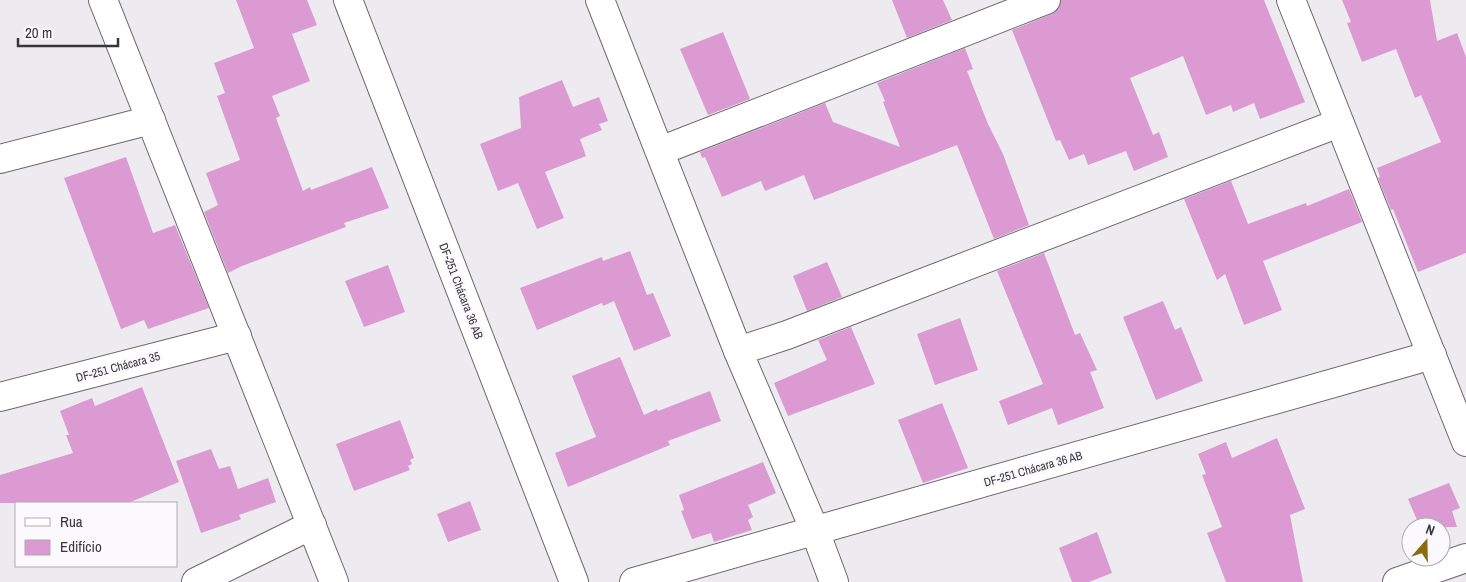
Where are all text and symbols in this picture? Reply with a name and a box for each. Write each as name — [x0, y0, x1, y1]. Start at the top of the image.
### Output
scale bar — [18, 15, 118, 47]
text: 20 m — [25, 22, 52, 43]
street label: DF-251 Chácara 36 AB — [435, 241, 487, 342]
street label: DF-251 Chácara 35 — [74, 348, 162, 386]
street label: DF-251 Chácara 36 AB — [982, 447, 1085, 491]
legend — [15, 502, 178, 567]
text: Rua — [60, 511, 83, 532]
north arrow — [1401, 517, 1451, 567]
text: N — [1423, 520, 1437, 540]
text: Edifício — [60, 536, 102, 557]

